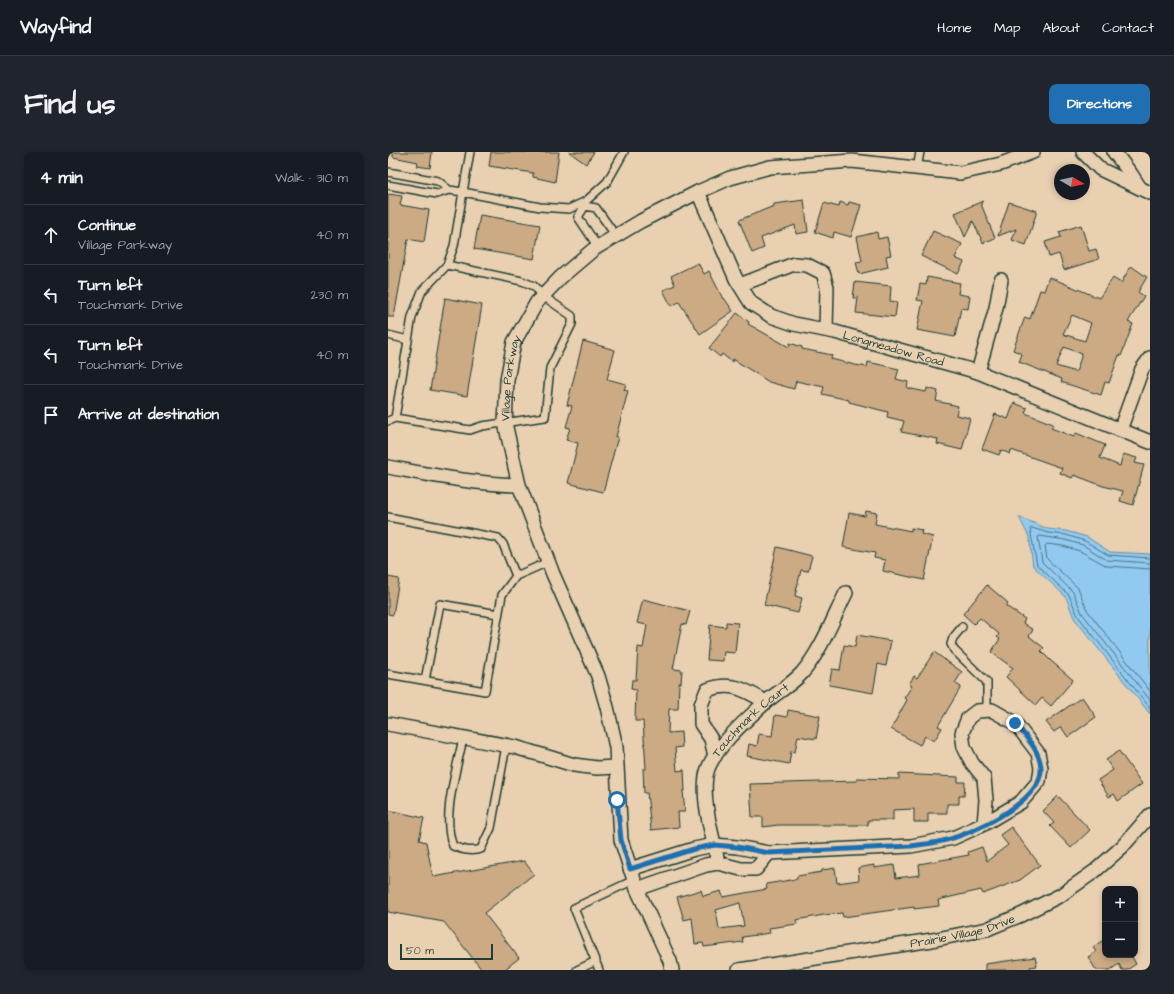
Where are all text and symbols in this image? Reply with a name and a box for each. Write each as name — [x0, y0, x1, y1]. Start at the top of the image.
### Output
text: Wayfind — [20, 14, 91, 41]
text: Home — [937, 18, 972, 38]
text: Map — [994, 18, 1020, 38]
text: About — [1042, 18, 1080, 38]
text: Contact — [1102, 18, 1154, 38]
button: Directions — [1049, 84, 1150, 124]
text: Find us — [24, 85, 115, 124]
north arrow — [1054, 164, 1090, 200]
text: 4 min — [40, 166, 83, 190]
text: Walk · 310 m — [275, 169, 348, 187]
text: Continue — [78, 215, 136, 236]
icon: ahead — [40, 224, 62, 246]
text: 40 m — [316, 226, 348, 244]
text: Village Parkway — [78, 236, 172, 254]
text: Turn left — [78, 275, 142, 296]
icon: left — [40, 284, 62, 306]
text: 230 m — [310, 286, 348, 304]
text: Touchmark Drive — [78, 296, 183, 314]
street label: Longmeadow Road — [841, 327, 946, 371]
street label: Village Parkway — [497, 332, 526, 422]
text: Turn left — [78, 335, 142, 356]
icon: left — [40, 344, 62, 366]
text: 40 m — [316, 346, 348, 364]
text: Touchmark Drive — [78, 356, 183, 374]
icon: arrive — [40, 404, 62, 426]
text: Arrive at destination — [78, 404, 219, 425]
street label: Touchmark Court — [708, 679, 793, 761]
route end — [1006, 714, 1024, 732]
route start — [608, 791, 626, 809]
map controls — [1102, 886, 1138, 958]
button: + — [1102, 886, 1138, 922]
street label: Prairie Village Drive — [909, 910, 1018, 952]
button: − — [1102, 922, 1138, 958]
scale bar — [400, 942, 493, 961]
text: 50 m — [406, 943, 434, 958]

